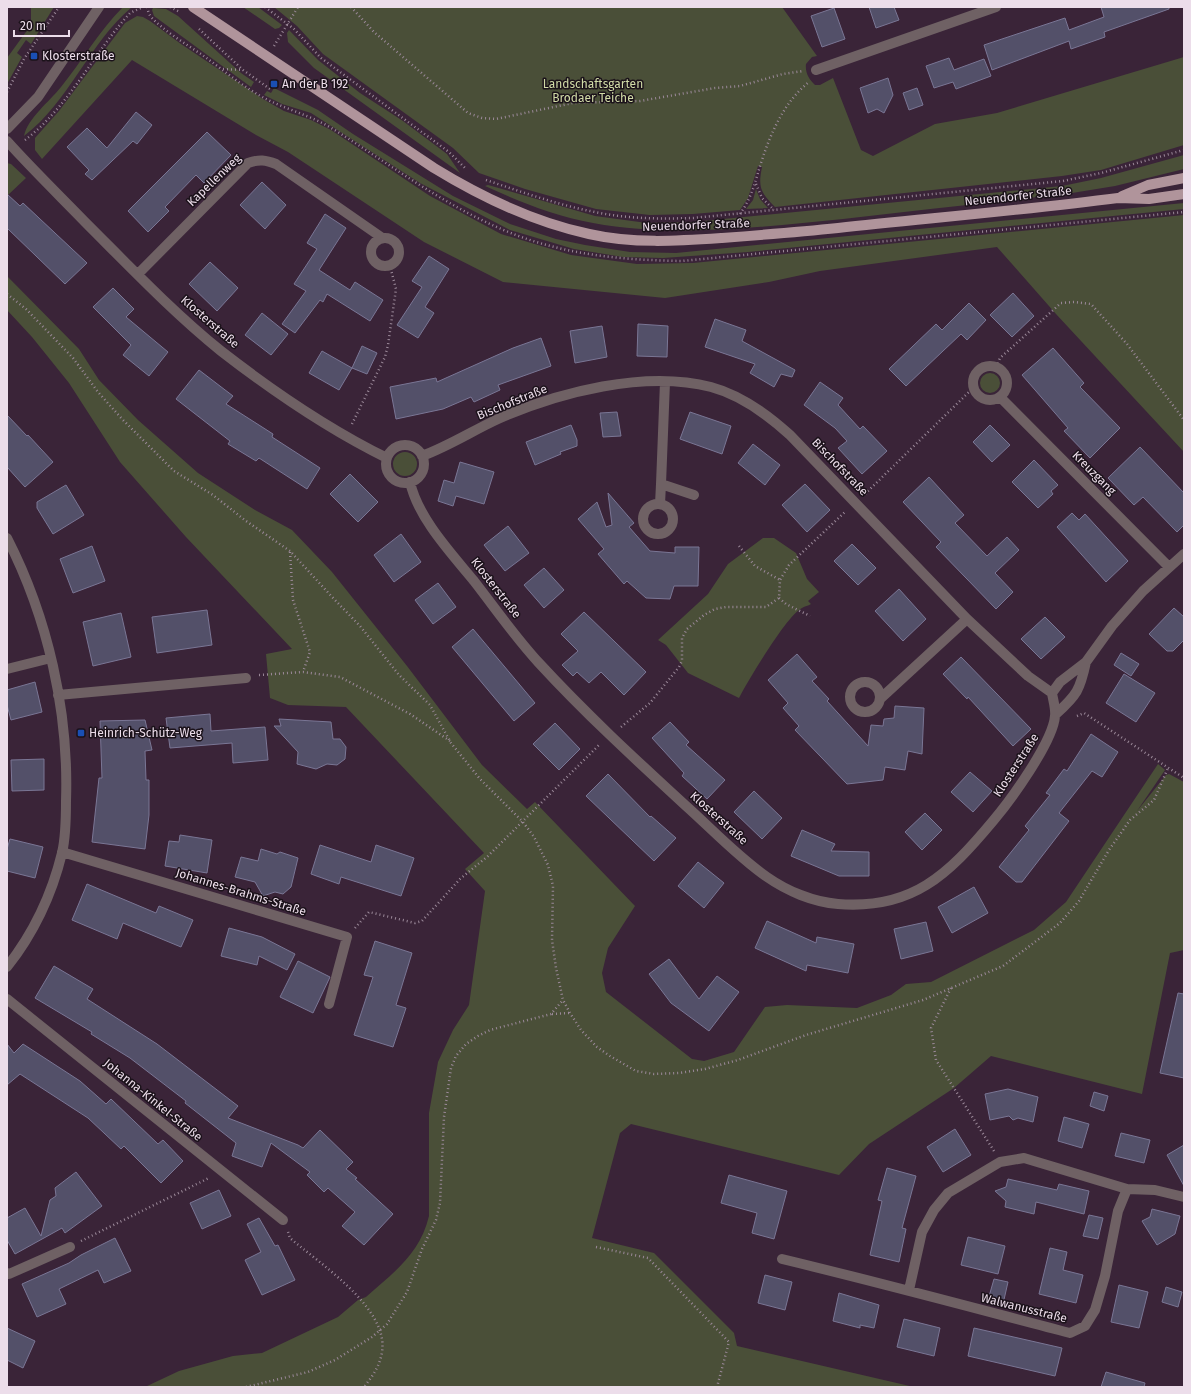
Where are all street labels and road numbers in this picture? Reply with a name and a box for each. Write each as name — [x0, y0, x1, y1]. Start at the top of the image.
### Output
street label: Kapellenweg — [184, 150, 244, 209]
street label: Neuendorfer Straße — [964, 183, 1072, 209]
street label: Neuendorfer Straße — [642, 216, 750, 234]
street label: Klosterstraße — [178, 293, 242, 351]
street label: Bischofstraße — [475, 382, 549, 422]
street label: Bischofstraße — [809, 435, 871, 499]
street label: Kreuzgang — [1069, 448, 1119, 498]
street label: Klosterstraße — [468, 555, 524, 621]
street label: Klosterstraße — [990, 731, 1042, 799]
street label: Klosterstraße — [687, 789, 751, 847]
street label: Johannes-Brahms-Straße — [174, 865, 308, 919]
street label: Johanna-Kinkel-Straße — [101, 1056, 205, 1144]
street label: Walwanusstraße — [979, 1291, 1069, 1325]

